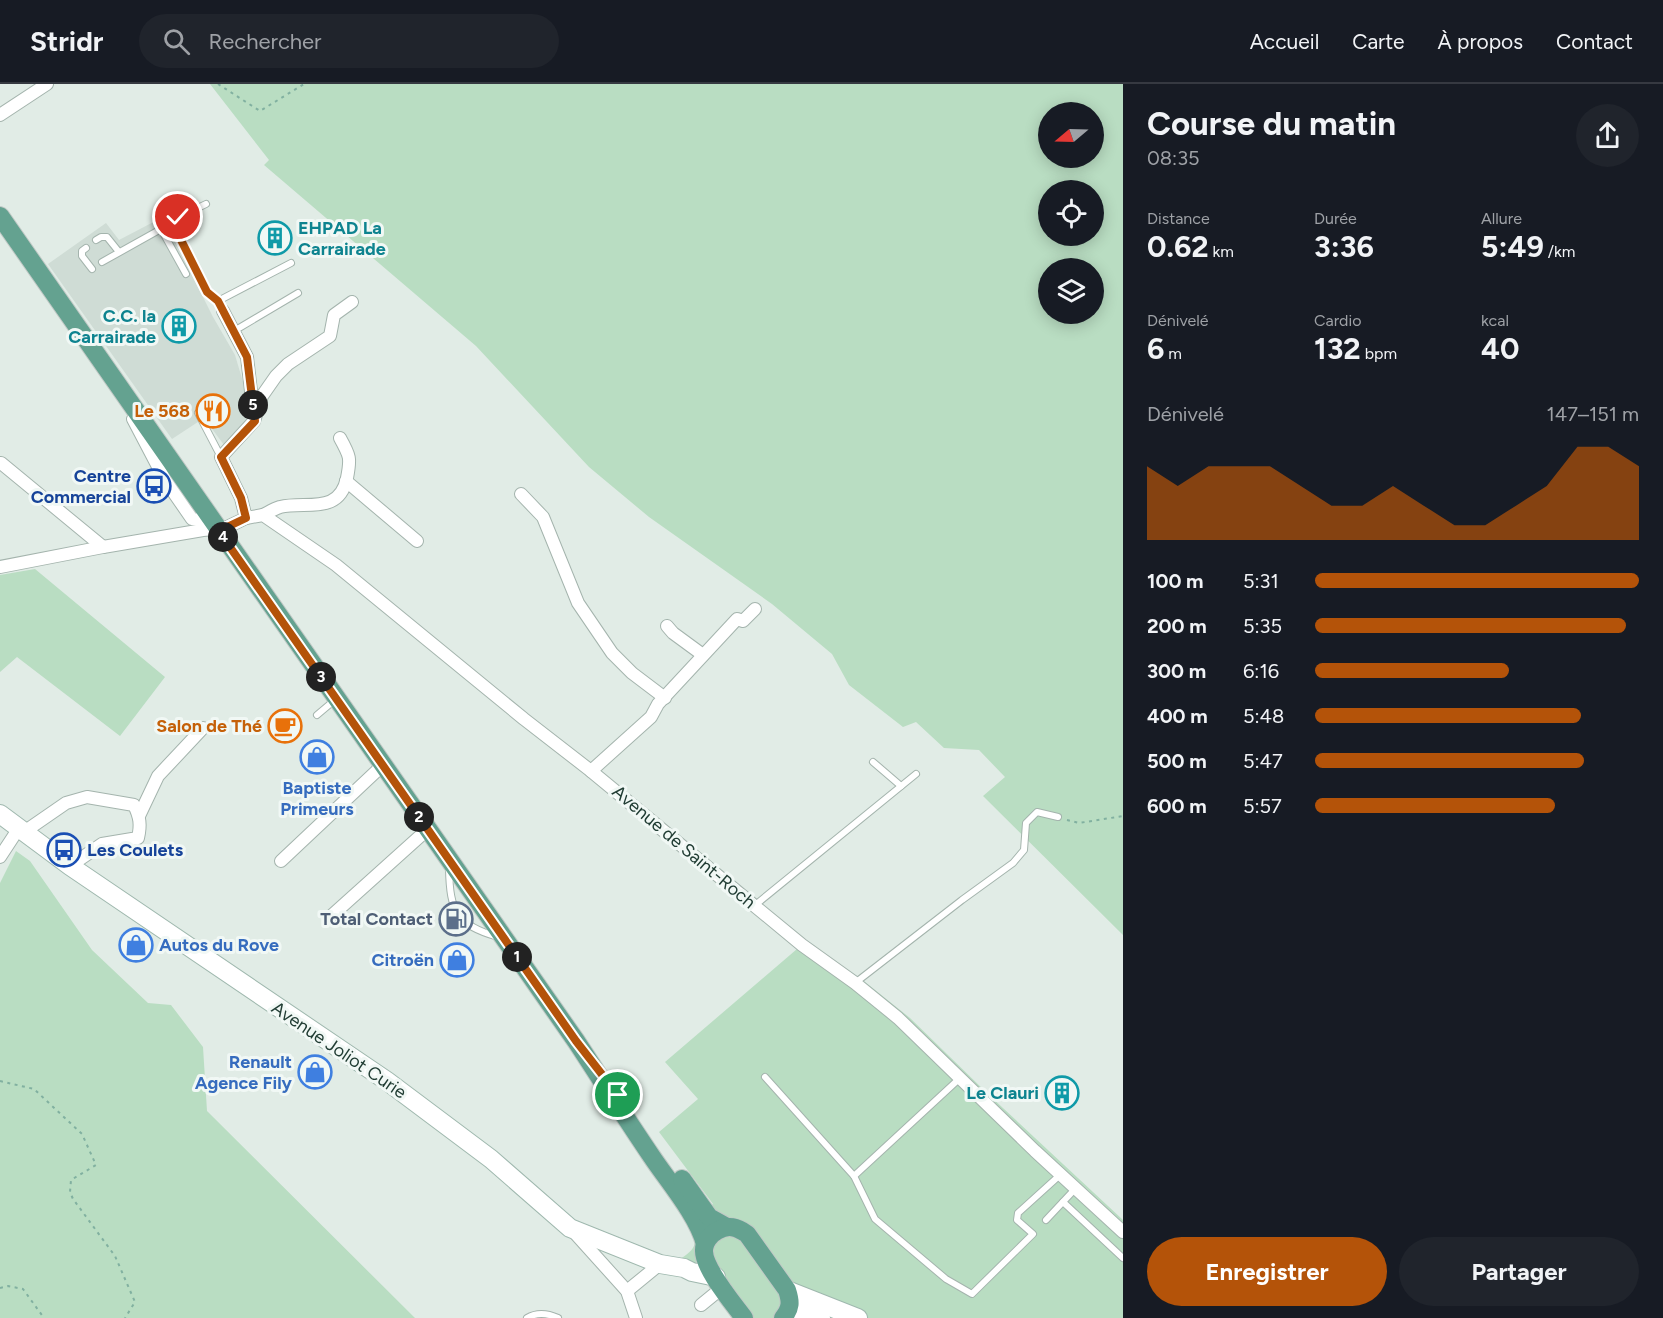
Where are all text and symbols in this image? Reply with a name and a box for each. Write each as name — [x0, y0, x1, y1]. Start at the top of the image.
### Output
search box — [139, 14, 559, 68]
text: Stridr — [30, 24, 103, 58]
icon: search — [160, 25, 193, 58]
text: Rechercher — [208, 28, 322, 55]
text: Accueil — [1250, 29, 1319, 54]
text: Carte — [1352, 29, 1405, 54]
text: À propos — [1438, 29, 1523, 54]
text: Contact — [1556, 29, 1633, 54]
north arrow — [1038, 102, 1104, 168]
map controls — [1038, 102, 1104, 324]
text: Course du matin — [1147, 104, 1396, 143]
button: share — [1576, 104, 1639, 167]
text: 08:35 — [1147, 146, 1200, 170]
button: locate — [1038, 180, 1104, 246]
pin — [152, 191, 203, 242]
icon: check — [161, 200, 194, 233]
text: Distance — [1147, 209, 1210, 228]
text: Durée — [1314, 209, 1357, 228]
text: Allure — [1481, 209, 1522, 228]
place label: EHPAD La Carrairade — [298, 217, 386, 260]
building icon: EHPAD La Carrairade — [257, 220, 293, 256]
text: 0.62 — [1147, 228, 1209, 265]
text: 3:36 — [1314, 228, 1374, 265]
text: 5:49 — [1481, 228, 1544, 265]
text: km — [1209, 242, 1234, 261]
text: /km — [1544, 242, 1575, 261]
button: layers — [1038, 258, 1104, 324]
place label: C.C. la Carrairade — [68, 305, 156, 348]
building icon: C.C. la Carrairade — [161, 308, 197, 344]
text: Dénivelé — [1147, 311, 1209, 330]
text: Cardio — [1314, 311, 1361, 330]
text: kcal — [1481, 311, 1509, 330]
text: 6 — [1147, 330, 1164, 367]
text: 132 — [1314, 330, 1361, 367]
text: 40 — [1481, 330, 1519, 367]
text: m — [1164, 344, 1182, 363]
text: bpm — [1361, 344, 1397, 363]
pin: 5 — [238, 390, 268, 420]
restaurant icon: Le 568 — [195, 393, 231, 429]
text: 5 — [248, 395, 258, 414]
place label: Le 568 — [134, 400, 190, 422]
text: Dénivelé — [1147, 402, 1224, 426]
text: 147–151 m — [1547, 402, 1639, 426]
place label: Centre Commercial — [31, 465, 131, 508]
bus stop icon: Centre Commercial — [136, 468, 172, 504]
pin: 4 — [208, 522, 238, 552]
text: 4 — [218, 527, 228, 546]
text: 100 m — [1147, 569, 1204, 593]
text: 5:31 — [1243, 569, 1279, 593]
text: 200 m — [1147, 614, 1207, 638]
text: 5:35 — [1243, 614, 1282, 638]
text: 300 m — [1147, 659, 1206, 683]
text: 6:16 — [1243, 659, 1279, 683]
pin: 3 — [306, 662, 336, 692]
text: 3 — [317, 667, 325, 686]
text: 400 m — [1147, 704, 1208, 728]
text: 5:48 — [1243, 704, 1284, 728]
cafe icon: Salon de Thé — [267, 708, 303, 744]
place label: Salon de Thé — [156, 715, 262, 737]
shop icon: Baptiste Primeurs — [299, 739, 335, 775]
text: 500 m — [1147, 749, 1207, 773]
text: 5:47 — [1243, 749, 1283, 773]
place label: Baptiste Primeurs — [280, 777, 354, 820]
street label: Avenue de Saint-Roch — [608, 781, 760, 913]
text: 600 m — [1147, 794, 1207, 818]
text: 5:57 — [1243, 794, 1282, 818]
pin: 2 — [404, 802, 434, 832]
text: 2 — [414, 807, 424, 826]
bus stop icon: Les Coulets — [46, 832, 82, 868]
place label: Les Coulets — [87, 839, 184, 861]
fuel station icon: Total Contact — [438, 901, 474, 937]
place label: Total Contact — [320, 908, 433, 930]
shop icon: Autos du Rove — [118, 927, 154, 963]
place label: Autos du Rove — [159, 934, 279, 956]
shop icon: Citroën — [439, 942, 475, 978]
pin: 1 — [502, 942, 532, 972]
text: 1 — [514, 947, 520, 966]
place label: Citroën — [371, 949, 434, 971]
street label: Avenue Joliot Curie — [267, 997, 411, 1103]
place label: Renault Agence Fily — [195, 1051, 293, 1094]
shop icon: Renault Agence Fily — [297, 1054, 333, 1090]
pin — [592, 1069, 643, 1120]
building icon: Le Clauri — [1044, 1075, 1080, 1111]
icon: arrive — [601, 1078, 634, 1111]
place label: Le Clauri — [966, 1082, 1039, 1104]
button: Enregistrer — [1147, 1237, 1387, 1306]
button: Partager — [1399, 1237, 1639, 1306]

